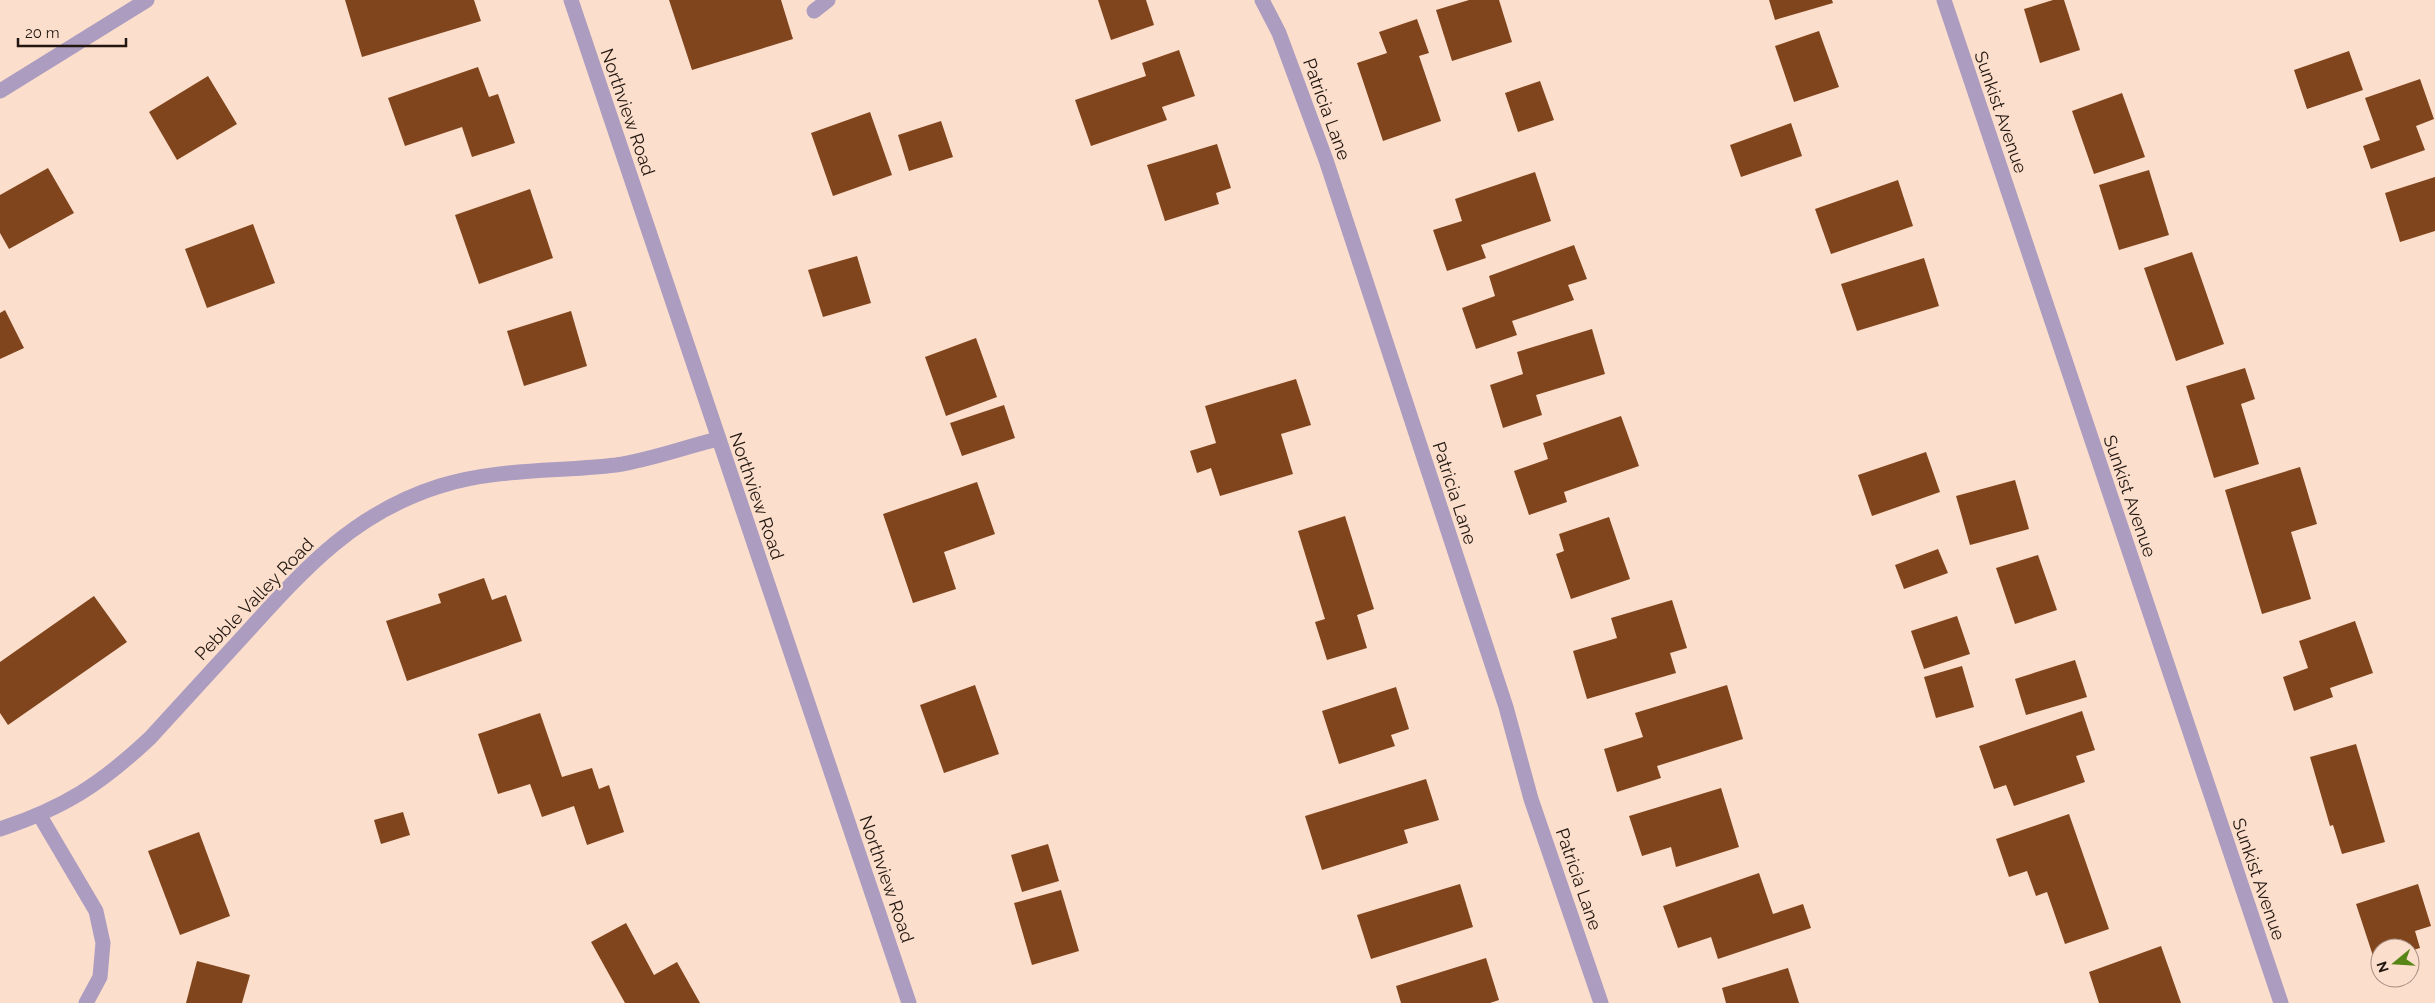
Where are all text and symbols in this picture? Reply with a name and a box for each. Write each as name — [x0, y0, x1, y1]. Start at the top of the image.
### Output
scale bar — [18, 15, 125, 47]
text: 20 m — [25, 24, 60, 42]
street label: Northview Road — [596, 46, 660, 178]
street label: Sunkist Avenue — [1970, 48, 2032, 176]
street label: Patricia Lane — [1299, 55, 1355, 163]
street label: Northview Road — [725, 430, 789, 562]
street label: Sunkist Avenue — [2099, 432, 2161, 560]
street label: Patricia Lane — [1429, 439, 1482, 547]
street label: Pebble Valley Road — [190, 534, 318, 664]
street label: Northview Road — [855, 813, 919, 945]
street label: Sunkist Avenue — [2228, 815, 2290, 943]
street label: Patricia Lane — [1552, 825, 1606, 933]
north arrow — [2370, 938, 2420, 988]
text: N — [2373, 959, 2392, 975]

